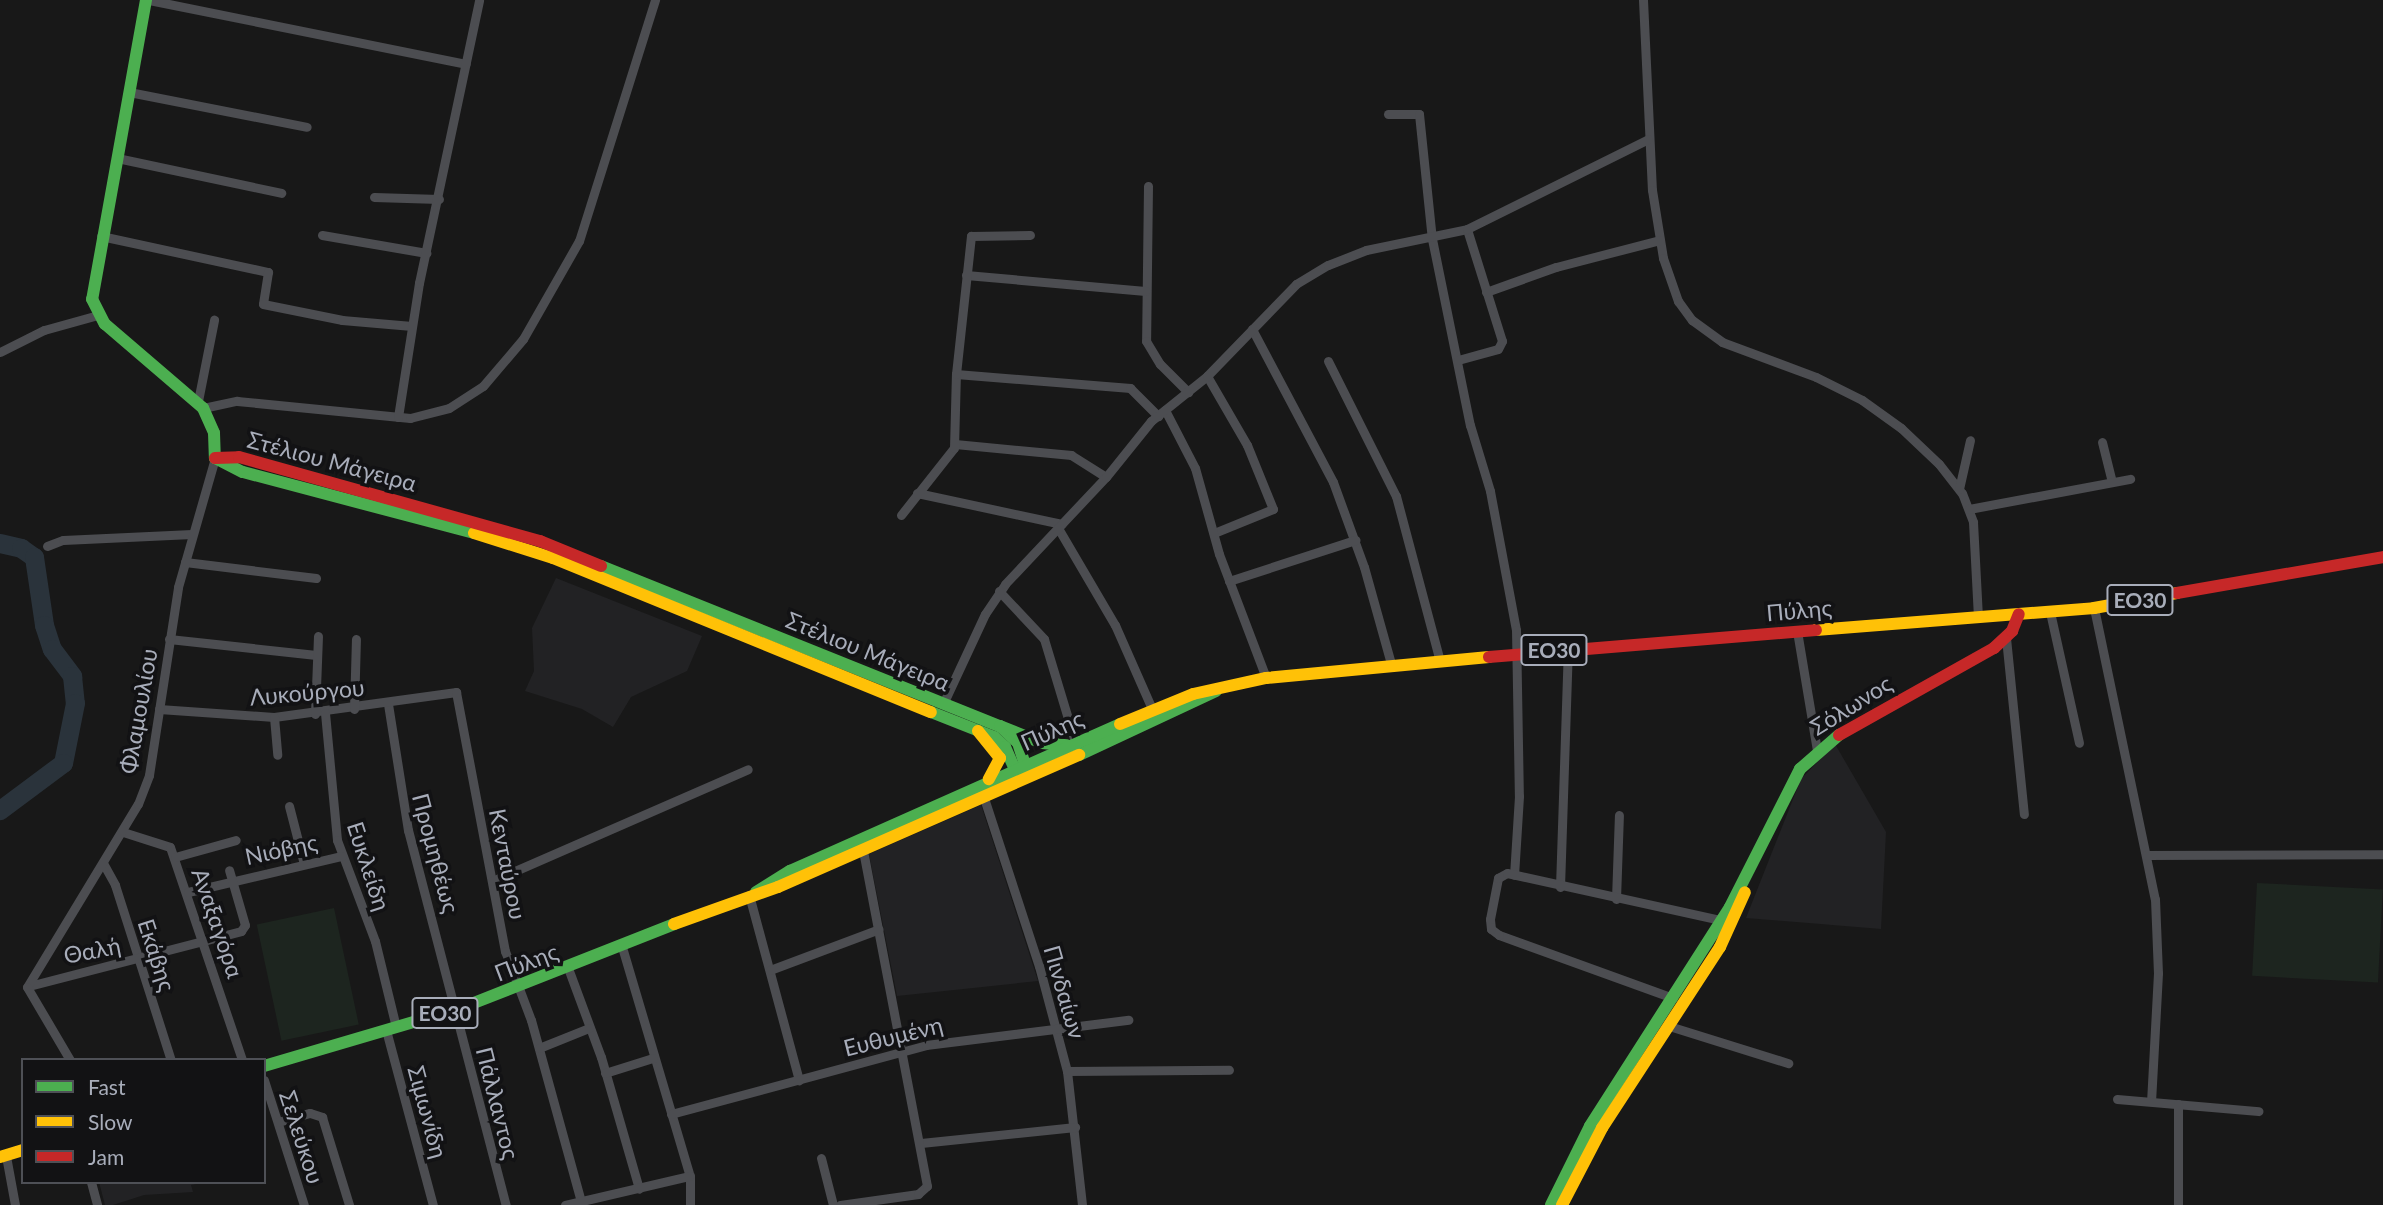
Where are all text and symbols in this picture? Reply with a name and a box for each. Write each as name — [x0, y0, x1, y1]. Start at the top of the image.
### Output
street label: Στέλιου Μάγειρα — [244, 425, 420, 497]
road number: ΕΟ30 — [2105, 582, 2175, 618]
street label: Πύλης — [1765, 593, 1833, 627]
street label: Στέλιου Μάγειρα — [782, 606, 954, 696]
road number: ΕΟ30 — [1519, 632, 1589, 668]
street label: Φλαμουλίου — [113, 646, 163, 776]
street label: Σόλωνος — [1805, 669, 1897, 741]
street label: Λυκούργου — [248, 673, 366, 711]
street label: Πύλης — [1016, 704, 1088, 756]
street label: Προμηθέως — [407, 790, 465, 916]
street label: Κενταύρου — [484, 806, 532, 922]
street label: Ευκλείδη — [342, 818, 396, 914]
street label: Νιόβης — [242, 828, 320, 870]
street label: Αναξαγόρα — [186, 865, 250, 981]
street label: Εκάβης — [132, 915, 182, 995]
street label: Θαλή — [61, 931, 123, 969]
street label: Πύλης — [490, 937, 562, 987]
street label: Πινδαίων — [1038, 942, 1092, 1042]
road number: ΕΟ30 — [410, 996, 480, 1030]
street label: Ευθυμένη — [841, 1010, 945, 1062]
street label: Πάλλαντος — [471, 1044, 525, 1162]
legend — [21, 1058, 266, 1184]
street label: Σιμωνίδη — [402, 1063, 454, 1161]
text: Fast — [88, 1074, 125, 1099]
street label: Σελεύκου — [274, 1087, 330, 1187]
text: Slow — [88, 1109, 132, 1134]
text: Jam — [88, 1144, 124, 1169]

